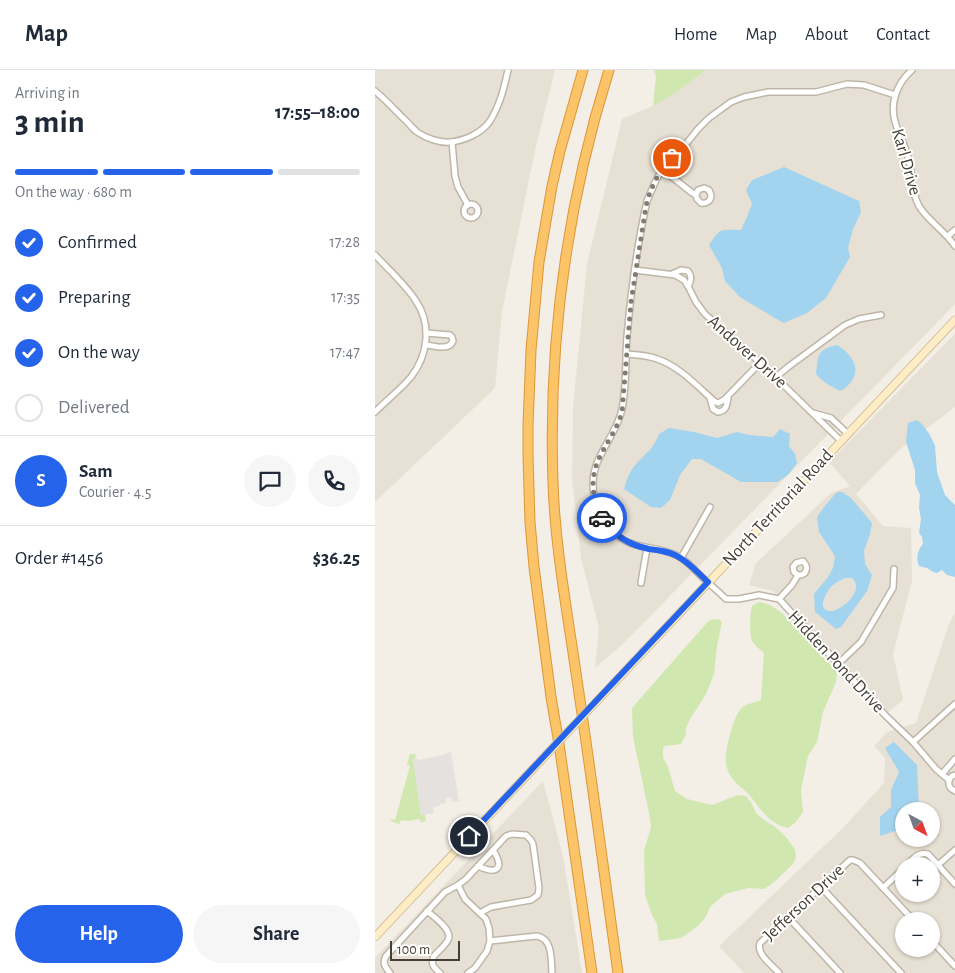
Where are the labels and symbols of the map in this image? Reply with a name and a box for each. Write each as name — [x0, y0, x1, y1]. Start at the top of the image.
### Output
street label: Karl Drive — [888, 127, 924, 197]
pin — [651, 137, 693, 179]
street label: Andover Drive — [704, 312, 790, 392]
street label: North Territorial Road — [720, 446, 836, 570]
courier — [577, 493, 627, 543]
street label: Hidden Pond Drive — [784, 608, 888, 716]
north arrow — [895, 802, 940, 848]
pin — [448, 815, 490, 857]
street label: Jefferson Drive — [760, 861, 848, 945]
scale bar — [390, 938, 460, 961]

